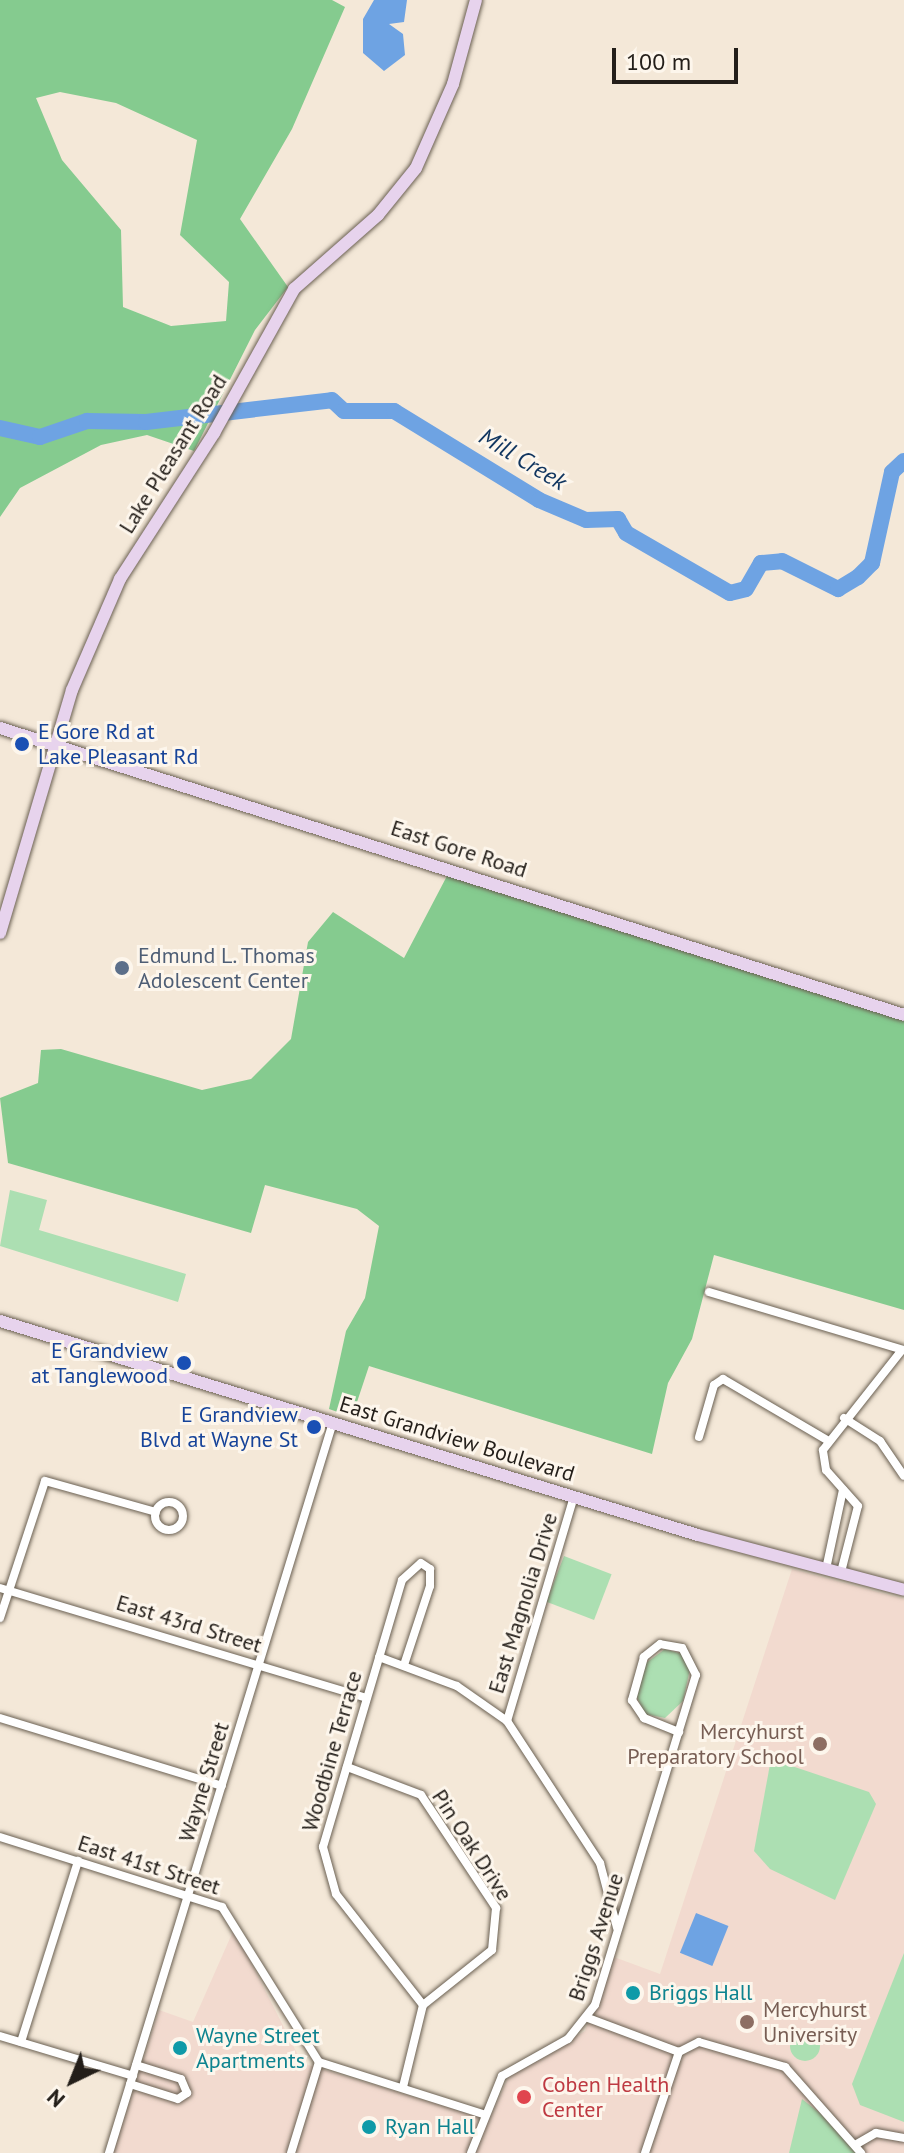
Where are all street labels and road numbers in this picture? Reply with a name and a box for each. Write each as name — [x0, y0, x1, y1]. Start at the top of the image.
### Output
street label: Lake Pleasant Road — [114, 370, 232, 538]
street label: East Gore Road — [388, 815, 530, 883]
street label: East Grandview Boulevard — [336, 1391, 578, 1487]
street label: East Magnolia Drive — [483, 1509, 563, 1697]
street label: East 43rd Street — [113, 1589, 265, 1659]
street label: Woodbine Terrace — [296, 1667, 368, 1835]
street label: Wayne Street — [173, 1719, 235, 1845]
street label: Pin Oak Drive — [426, 1784, 518, 1906]
street label: East 41st Street — [75, 1830, 223, 1900]
street label: Briggs Avenue — [563, 1869, 629, 2005]

